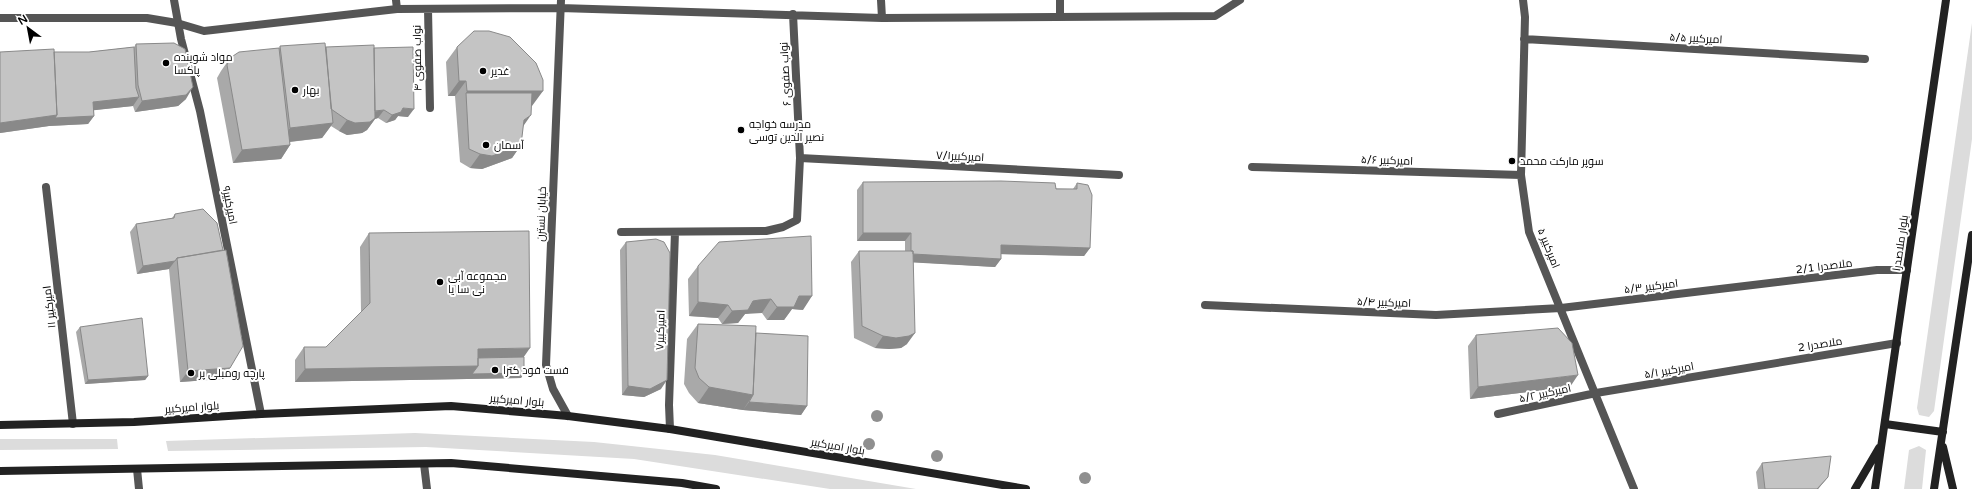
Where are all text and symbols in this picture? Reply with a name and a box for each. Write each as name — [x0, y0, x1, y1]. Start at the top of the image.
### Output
north arrow — [8, 8, 48, 48]
text: N — [16, 12, 30, 28]
street label: نواب صفوی ۴ — [410, 25, 425, 91]
street label: امیرکبیر ۵/۵ — [1669, 31, 1723, 46]
street label: نواب صفوی ۶ — [777, 42, 794, 106]
place label: مواد شوینده پاکسا — [174, 51, 233, 77]
marker: مواد شوینده پاکسا — [161, 58, 171, 68]
place label: غدیر — [490, 65, 510, 78]
marker: غدیر — [478, 66, 488, 76]
place label: بهار — [302, 84, 319, 97]
marker: بهار — [290, 85, 300, 95]
place label: مدرسه خواجه نصیر الدین توسی — [749, 118, 824, 144]
marker: مدرسه خواجه نصیر الدین توسی — [736, 125, 746, 135]
place label: آسمان — [494, 139, 524, 152]
marker: آسمان — [481, 140, 491, 150]
street label: امیرکبیر۷/۱ — [935, 149, 984, 164]
street label: امیرکبیر ۵/۶ — [1361, 153, 1413, 168]
place label: سوپر مارکت محمد — [1520, 155, 1603, 168]
marker: سوپر مارکت محمد — [1507, 156, 1517, 166]
street label: امیرکبیر۹ — [219, 185, 240, 225]
street label: خیابان نسترن — [534, 186, 549, 242]
street label: بلوار ملاصدرا — [1890, 214, 1911, 272]
street label: امیرکبیر ۵ — [1535, 226, 1562, 270]
street label: ملاصدرا 2/1 — [1795, 257, 1853, 276]
place label: مجموعه آبی نی سا یا — [448, 270, 507, 296]
marker: مجموعه آبی نی سا یا — [435, 277, 445, 287]
street label: امیرکبیر ۵/۳ — [1623, 277, 1679, 296]
street label: امیرکبیر ۱۱ — [40, 285, 59, 329]
street label: امیرکبیر ۵/۴ — [1357, 295, 1411, 310]
street label: امیرکبیر۷ — [653, 310, 668, 350]
street label: ملاصدرا 2 — [1797, 335, 1843, 354]
street label: امیرکبیر ۵/۱ — [1643, 360, 1695, 381]
place label: فست فود کترا — [503, 364, 569, 377]
marker: فست فود کترا — [490, 365, 500, 375]
place label: پارچه رومبلی پر — [198, 367, 265, 380]
marker: پارچه رومبلی پر — [186, 368, 196, 378]
street label: امیرکبیر ۵/۲ — [1518, 382, 1572, 405]
street label: بلوار امیرکبیر — [488, 392, 545, 409]
street label: بلوار امیرکبیر — [163, 399, 220, 416]
street label: بلوار امیرکبیر — [809, 435, 866, 458]

